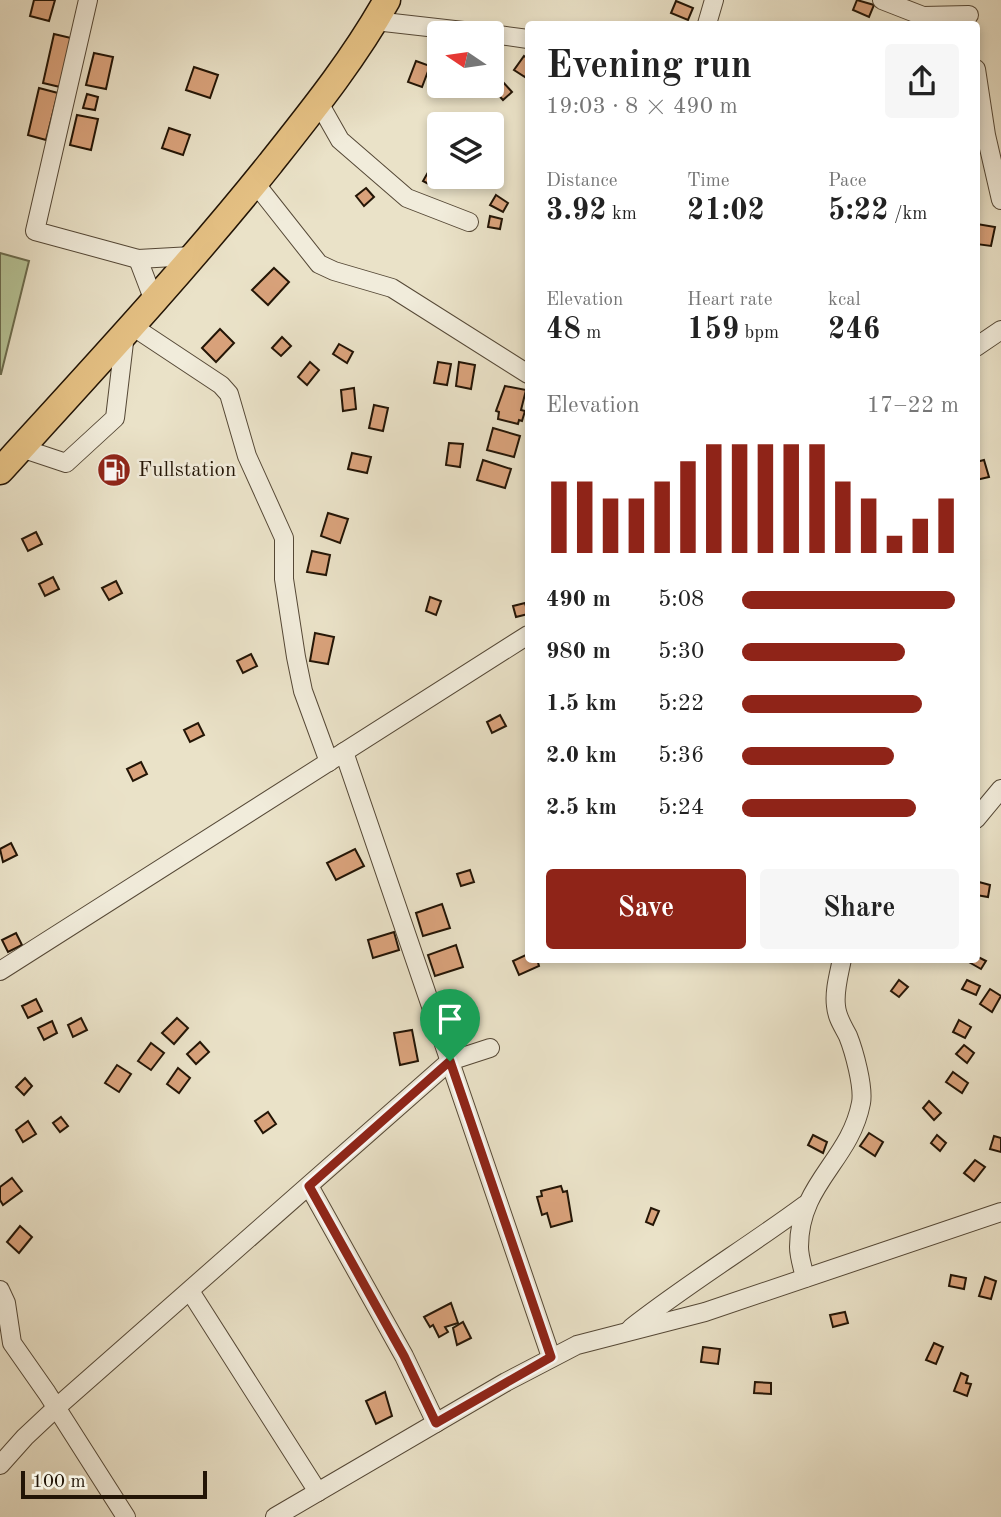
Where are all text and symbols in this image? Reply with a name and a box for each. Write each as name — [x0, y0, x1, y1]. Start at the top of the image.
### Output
north arrow — [427, 21, 504, 98]
map controls — [427, 21, 504, 189]
button: share — [885, 44, 959, 118]
text: Evening run — [546, 48, 752, 86]
text: 19:03 · 8 × 490 m — [546, 95, 738, 118]
button: layers — [427, 112, 504, 189]
text: Distance — [546, 172, 618, 191]
text: Time — [687, 172, 730, 191]
text: Pace — [828, 172, 867, 191]
text: 3.92 — [546, 196, 607, 226]
text: 21:02 — [687, 196, 765, 226]
text: 5:22 — [828, 196, 889, 226]
text: km — [607, 205, 637, 224]
text: /km — [889, 205, 927, 224]
text: Elevation — [546, 291, 623, 310]
text: Heart rate — [687, 291, 772, 310]
text: kcal — [828, 291, 861, 310]
text: 48 — [546, 315, 581, 345]
text: 159 — [687, 315, 739, 345]
text: 246 — [828, 315, 880, 345]
text: m — [581, 324, 601, 343]
text: bpm — [739, 324, 779, 343]
text: Elevation — [546, 394, 640, 417]
text: 17–22 m — [867, 394, 959, 417]
fuel station icon: Fullstation — [95, 451, 133, 489]
place label: Fullstation — [138, 460, 236, 481]
text: 490 m — [546, 588, 611, 611]
text: 5:08 — [658, 588, 704, 611]
text: 980 m — [546, 640, 611, 663]
text: 5:30 — [658, 640, 704, 663]
text: 1.5 km — [546, 692, 617, 715]
text: 5:22 — [658, 692, 704, 715]
text: 2.0 km — [546, 744, 617, 767]
text: 5:36 — [658, 744, 704, 767]
text: 2.5 km — [546, 796, 617, 819]
text: 5:24 — [658, 796, 704, 819]
button: Save — [546, 869, 746, 949]
button: Share — [760, 869, 959, 949]
pin — [420, 989, 480, 1061]
icon: arrive — [431, 1000, 469, 1038]
scale bar — [21, 1468, 206, 1500]
text: 100 m — [32, 1473, 85, 1492]

